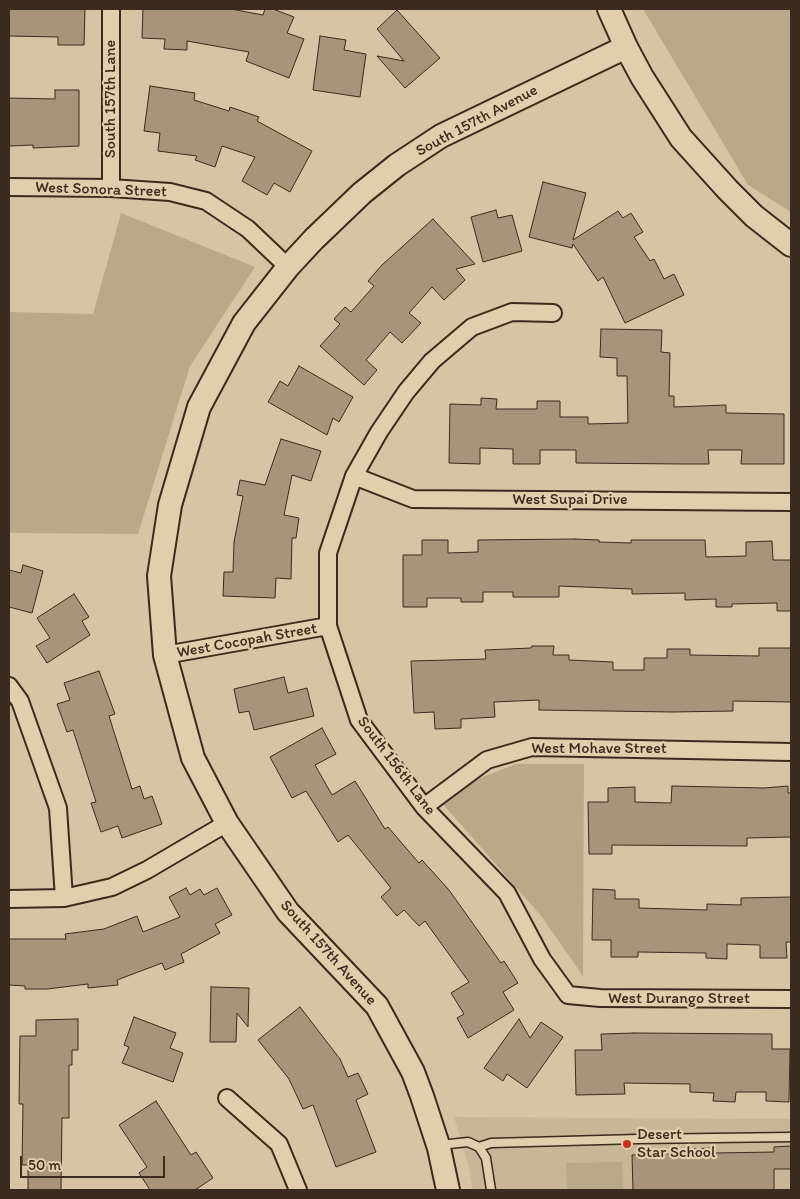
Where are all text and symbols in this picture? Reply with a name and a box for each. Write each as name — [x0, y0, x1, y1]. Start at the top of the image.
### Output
street label: South 157th Lane — [101, 40, 121, 158]
street label: South 157th Avenue — [413, 81, 541, 161]
street label: West Sonora Street — [35, 178, 167, 202]
street label: West Supai Drive — [512, 490, 628, 510]
street label: West Cocopah Street — [175, 619, 319, 663]
street label: South 156th Lane — [353, 713, 439, 819]
street label: West Mohave Street — [531, 739, 667, 759]
street label: South 157th Avenue — [276, 896, 380, 1010]
street label: West Durango Street — [608, 989, 750, 1009]
place label: Desert Star School — [637, 1125, 715, 1163]
marker: Desert Star School — [621, 1138, 633, 1150]
scale bar — [22, 1146, 168, 1178]
text: 50 m — [28, 1156, 61, 1174]

